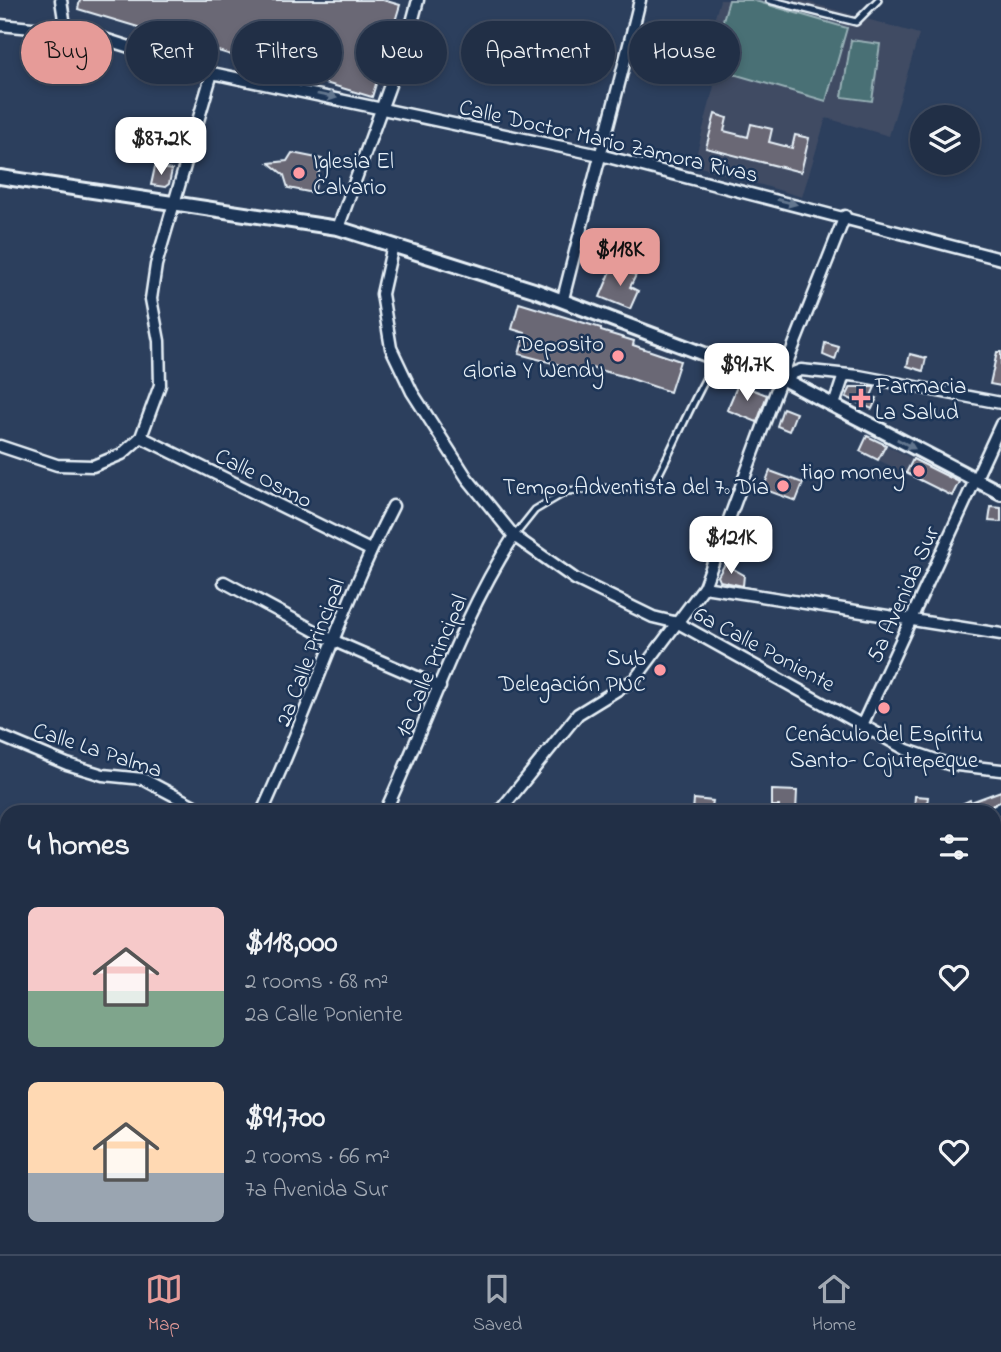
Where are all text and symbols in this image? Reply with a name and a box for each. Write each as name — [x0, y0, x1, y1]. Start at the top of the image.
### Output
chip: Buy — [21, 21, 112, 84]
chip: Rent — [126, 21, 218, 84]
chip: Filters — [232, 21, 342, 84]
chip: New — [356, 21, 447, 84]
chip: Apartment — [461, 21, 615, 84]
chip: House — [629, 21, 740, 84]
one-way arrow — [316, 90, 338, 101]
street label: Calle Doctor Mario Zamora Rivas — [456, 92, 761, 193]
map controls — [910, 105, 980, 175]
button: layers — [910, 105, 980, 175]
pin: $87.2K — [104, 118, 218, 177]
text: $87.2K — [131, 123, 191, 156]
place label: Iglesia El Calvario — [313, 146, 394, 205]
marker: Iglesia El Calvario — [291, 165, 307, 181]
one-way arrow — [776, 197, 798, 208]
pin: $118K — [571, 229, 669, 288]
text: $118K — [596, 234, 644, 267]
place label: Deposito Gloria Y Wendy — [463, 329, 604, 390]
pin: $91.7K — [690, 344, 804, 403]
marker: Deposito Gloria Y Wendy — [610, 348, 626, 364]
text: $91.7K — [720, 349, 774, 382]
place label: Farmacia La Salud — [874, 371, 967, 430]
marker: Farmacia La Salud — [853, 390, 869, 406]
one-way arrow — [896, 438, 916, 449]
street label: Calle Osmo — [208, 441, 317, 518]
place label: tigo money — [801, 457, 905, 492]
marker: tigo money — [911, 463, 927, 479]
place label: Tempo Adventista del 7º Día — [502, 472, 769, 505]
marker: Tempo Adventista del 7º Día — [775, 478, 791, 494]
pin: $121K — [682, 516, 780, 576]
street label: 5a Avenida Sur — [859, 520, 950, 669]
text: $121K — [705, 522, 757, 555]
street label: 2a Calle Principal — [268, 574, 355, 732]
street label: 1a Calle Principal — [387, 590, 477, 742]
street label: 6a Calle Poniente — [687, 599, 841, 702]
place label: Sub Delegación PNC — [497, 643, 646, 703]
marker: Sub Delegación PNC — [652, 662, 668, 678]
marker: Cenáculo del Espíritu Santo- Cojutepeque — [876, 700, 892, 716]
street label: Calle La Palma — [28, 715, 166, 788]
place label: Cenáculo del Espíritu Santo- Cojutepeque — [785, 719, 983, 778]
text: 4 homes — [28, 825, 130, 869]
icon: filters — [935, 828, 973, 866]
text: $118,000 — [245, 922, 338, 966]
icon: home — [84, 935, 168, 1019]
icon: heart — [935, 958, 973, 996]
text: 2 rooms · 68 m² — [245, 966, 388, 999]
text: 2a Calle Poniente — [245, 999, 402, 1032]
text: $91,700 — [245, 1097, 325, 1141]
icon: home — [84, 1110, 168, 1194]
icon: heart — [935, 1133, 973, 1171]
text: 2 rooms · 66 m² — [245, 1141, 390, 1174]
text: 7a Avenida Sur — [245, 1174, 388, 1207]
tab: Map — [145, 1270, 183, 1339]
tab: Saved — [473, 1270, 522, 1339]
tab: Home — [812, 1270, 856, 1339]

